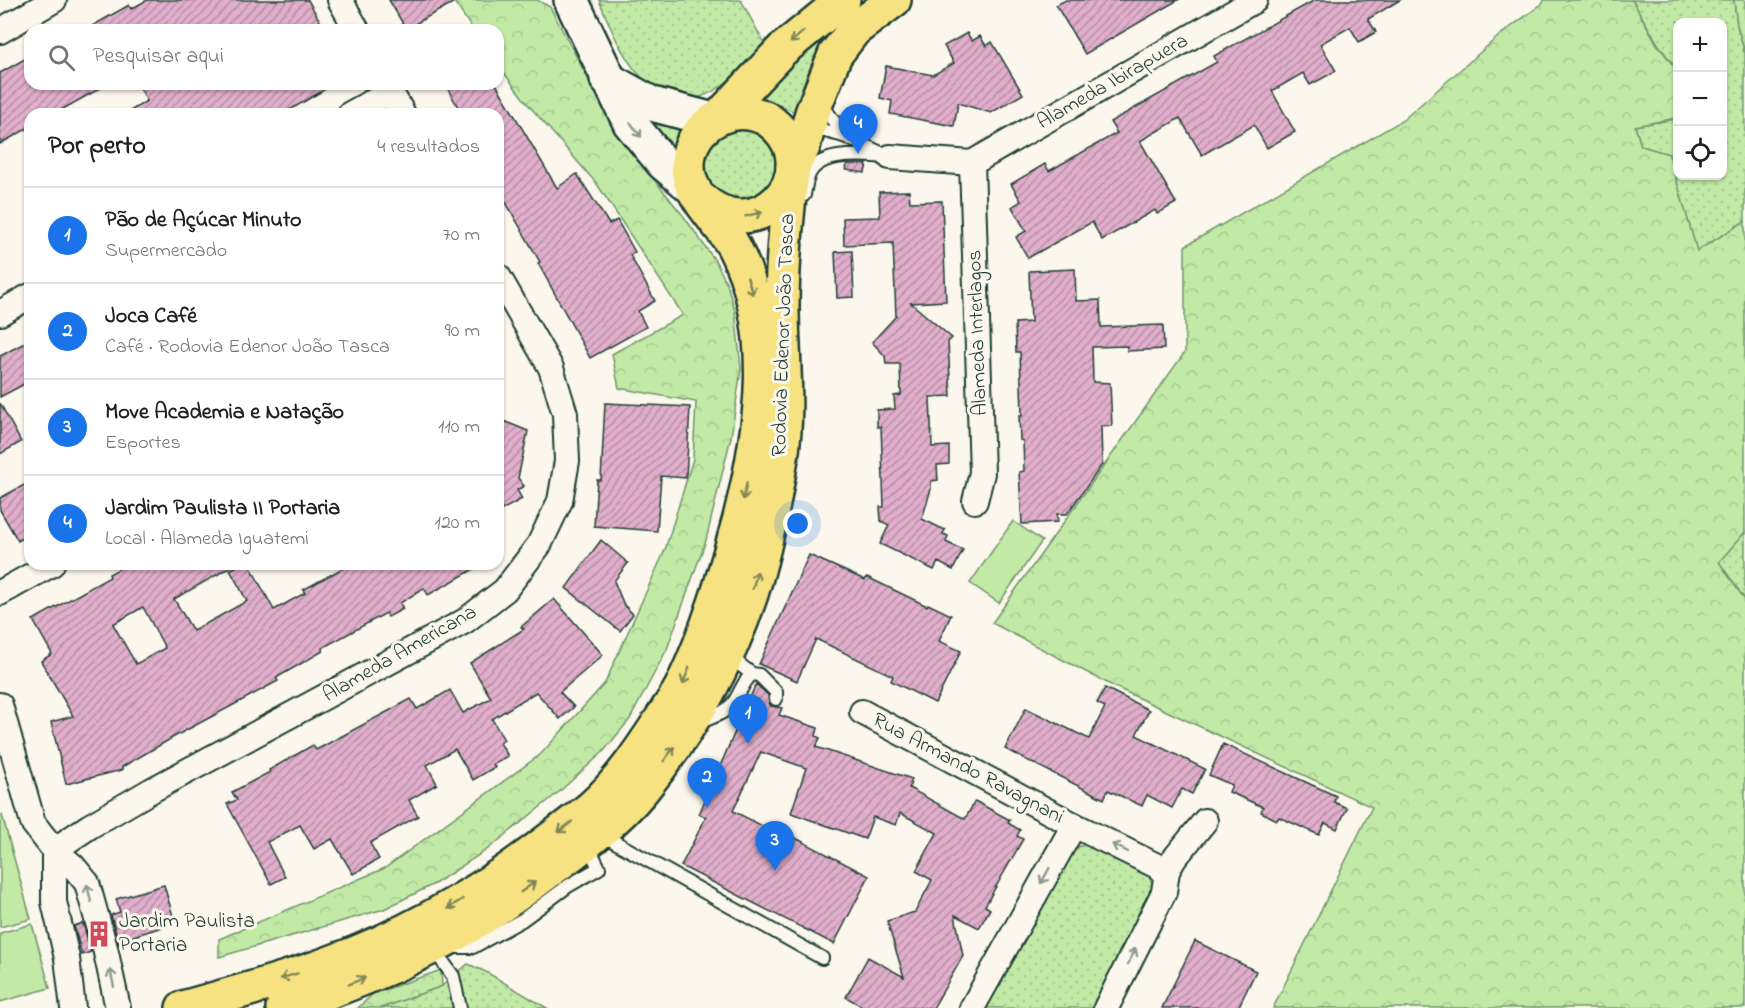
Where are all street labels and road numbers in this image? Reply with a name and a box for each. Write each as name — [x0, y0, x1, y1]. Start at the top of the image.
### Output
street label: Alameda Ibirapuera — [1032, 26, 1194, 138]
street label: Rodovia Edenor João Tasca — [765, 213, 803, 457]
street label: Alameda Interlagos — [960, 249, 998, 417]
street label: Alameda Americana — [318, 598, 482, 710]
street label: Rua Armando Ravagnani — [866, 706, 1069, 834]

